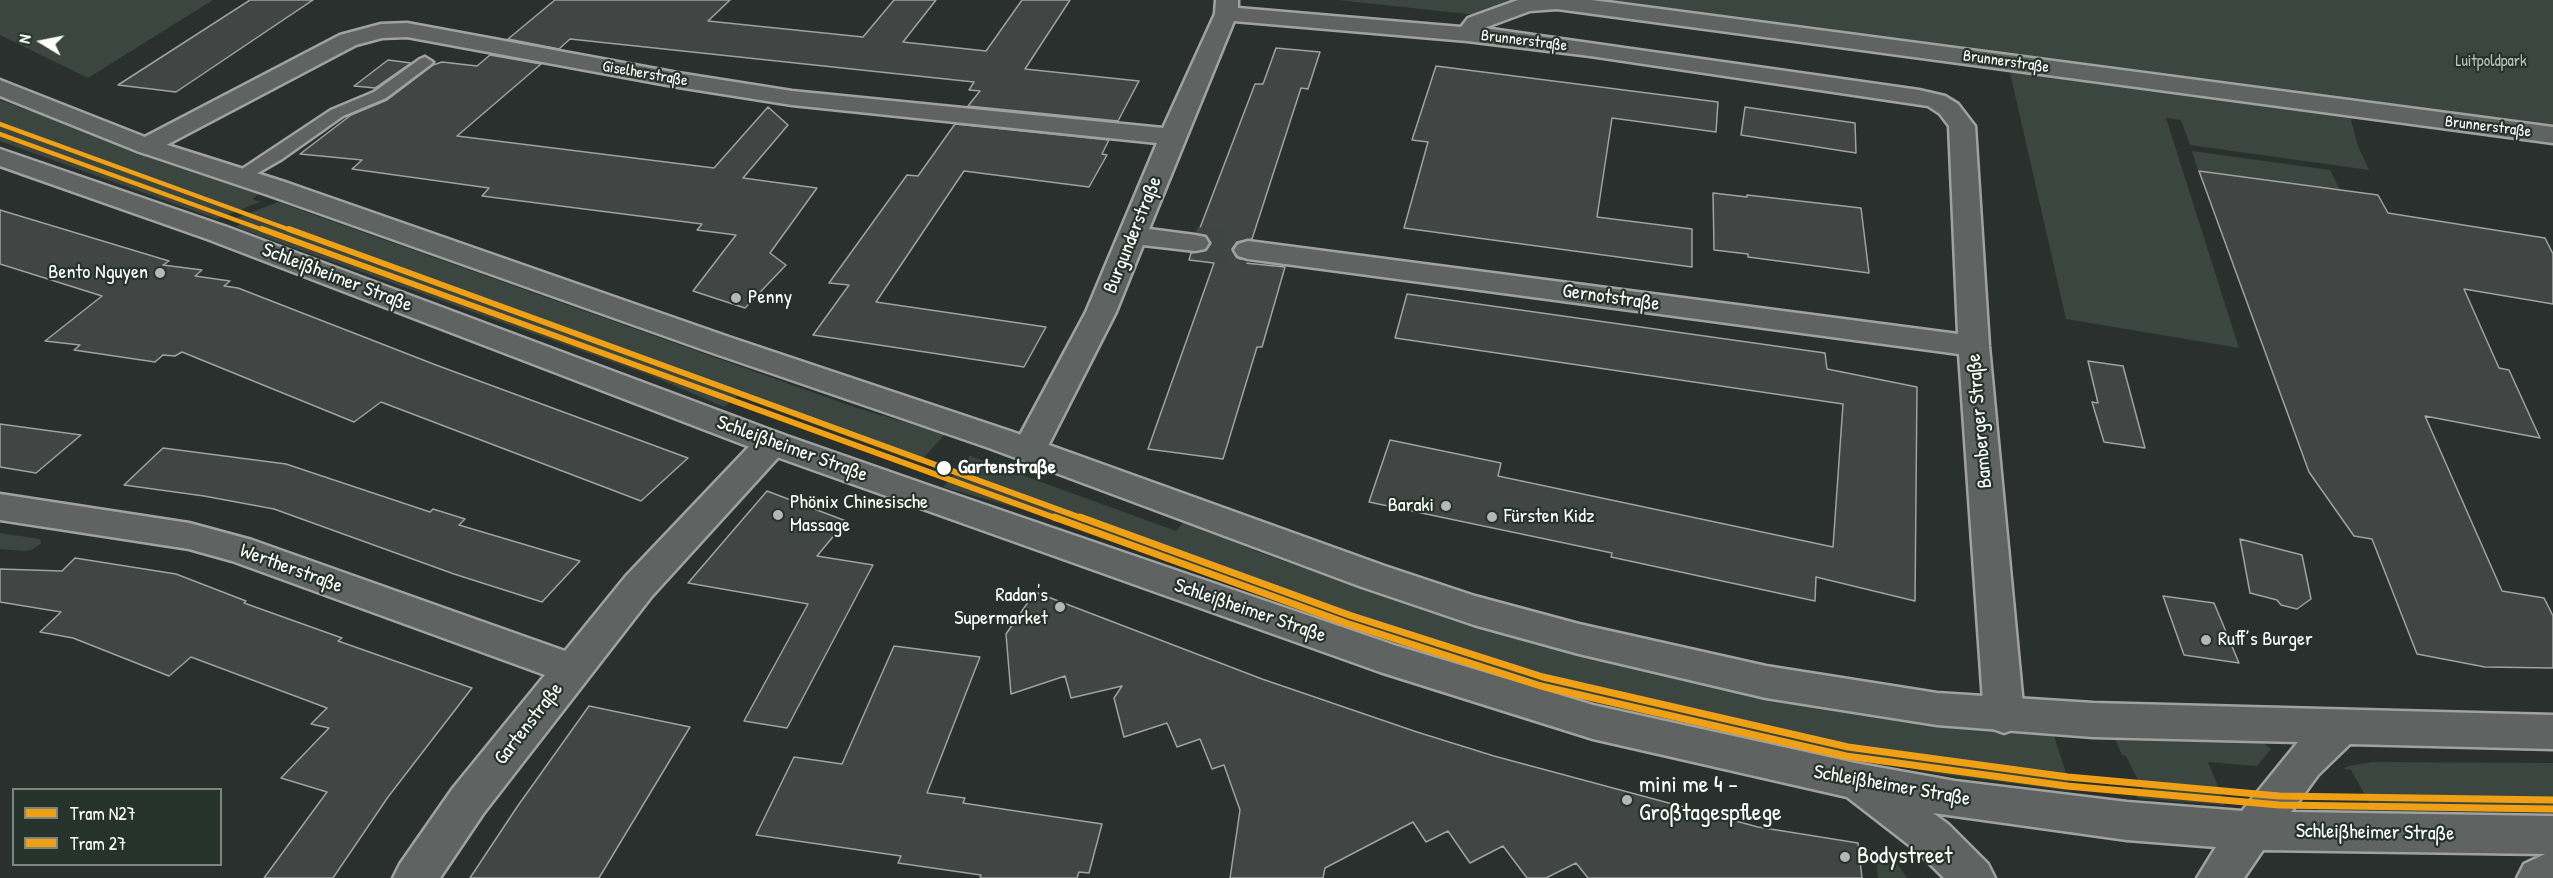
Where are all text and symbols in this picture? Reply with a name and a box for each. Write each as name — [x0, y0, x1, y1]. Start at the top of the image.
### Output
north arrow — [12, 12, 72, 72]
street label: Brunnerstraße — [1480, 26, 1568, 56]
text: N — [13, 33, 36, 45]
street label: Brunnerstraße — [1962, 46, 2050, 78]
park label: Luitpoldpark — [2455, 52, 2527, 72]
street label: Giselherstraße — [601, 57, 689, 91]
street label: Brunnerstraße — [2444, 112, 2532, 142]
street label: Burgunderstraße — [1099, 173, 1167, 297]
street label: Schleißheimer Straße — [259, 238, 415, 318]
place label: Bento Nguyen — [48, 261, 148, 285]
marker: Bento Nguyen — [153, 266, 167, 280]
street label: Gernotstraße — [1561, 279, 1661, 317]
place label: Penny — [748, 286, 792, 310]
marker: Penny — [729, 291, 743, 305]
street label: Bamberger Straße — [1962, 353, 1998, 489]
street label: Schleißheimer Straße — [713, 411, 871, 487]
place label: Gartenstraße — [958, 456, 1056, 480]
marker: Gartenstraße — [935, 459, 953, 477]
place label: Phönix Chinesische Massage — [790, 491, 928, 538]
place label: Baraki — [1388, 494, 1434, 518]
marker: Baraki — [1439, 499, 1453, 513]
place label: Fürsten Kidz — [1504, 505, 1595, 529]
marker: Phönix Chinesische Massage — [771, 508, 785, 522]
marker: Fürsten Kidz — [1485, 510, 1499, 524]
street label: Wertherstraße — [236, 539, 346, 599]
street label: Schleißheimer Straße — [1171, 574, 1329, 648]
place label: Radan's Supermarket — [954, 584, 1048, 631]
marker: Radan's Supermarket — [1053, 600, 1067, 614]
place label: Ruff’s Burger — [2218, 628, 2313, 652]
marker: Ruff’s Burger — [2199, 633, 2213, 647]
street label: Gartenstraße — [489, 678, 569, 770]
street label: Schleißheimer Straße — [1812, 760, 1972, 812]
place label: mini me 4 - Großtagespflege — [1639, 772, 1782, 828]
legend — [12, 788, 222, 866]
marker: mini me 4 - Großtagespflege — [1620, 793, 1634, 807]
text: Tram N27 — [70, 801, 136, 826]
street label: Schleißheimer Straße — [2296, 820, 2454, 846]
text: Tram 27 — [70, 831, 126, 856]
place label: Bodystreet — [1857, 843, 1952, 871]
marker: Bodystreet — [1838, 850, 1852, 864]

